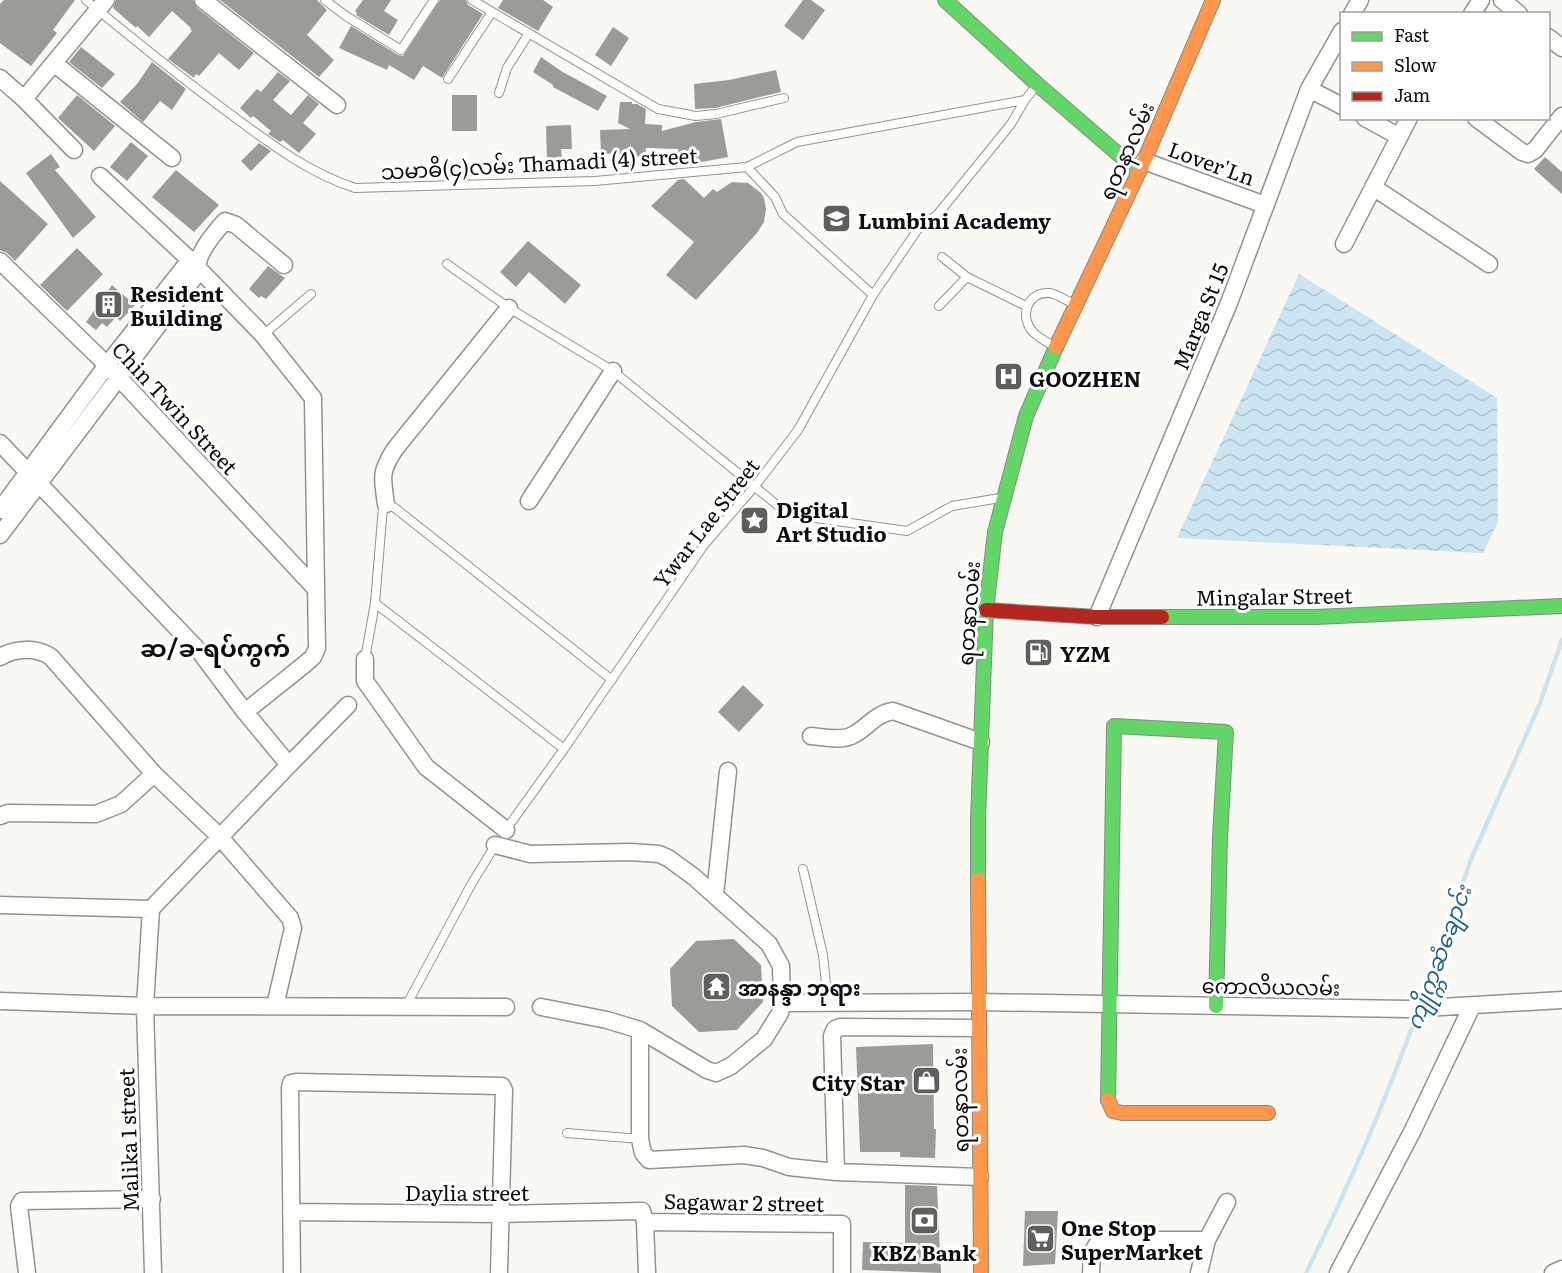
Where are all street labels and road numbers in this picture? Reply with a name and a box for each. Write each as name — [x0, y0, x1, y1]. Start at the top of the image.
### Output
street label: ရတနာလမ်း — [1090, 96, 1164, 206]
street label: Lover'Ln — [1164, 132, 1260, 192]
street label: သမာဓိ(၄)လမ်း Thamadi (4) street — [380, 138, 699, 190]
street label: Marga St 15 — [1163, 258, 1235, 374]
street label: Chin Twin Street — [106, 333, 246, 481]
street label: Ywar Lae Street — [645, 450, 766, 593]
street label: ရတနာလမ်း — [948, 560, 990, 667]
street label: Mingalar Street — [1195, 578, 1353, 612]
street label: ကောလိယလမ်း — [1201, 968, 1341, 1002]
street label: ရတနာလမ်း — [942, 1047, 978, 1153]
street label: Malika 1 street — [109, 1067, 145, 1213]
street label: Daylia street — [405, 1176, 530, 1207]
street label: Sagawar 2 street — [663, 1184, 825, 1218]

